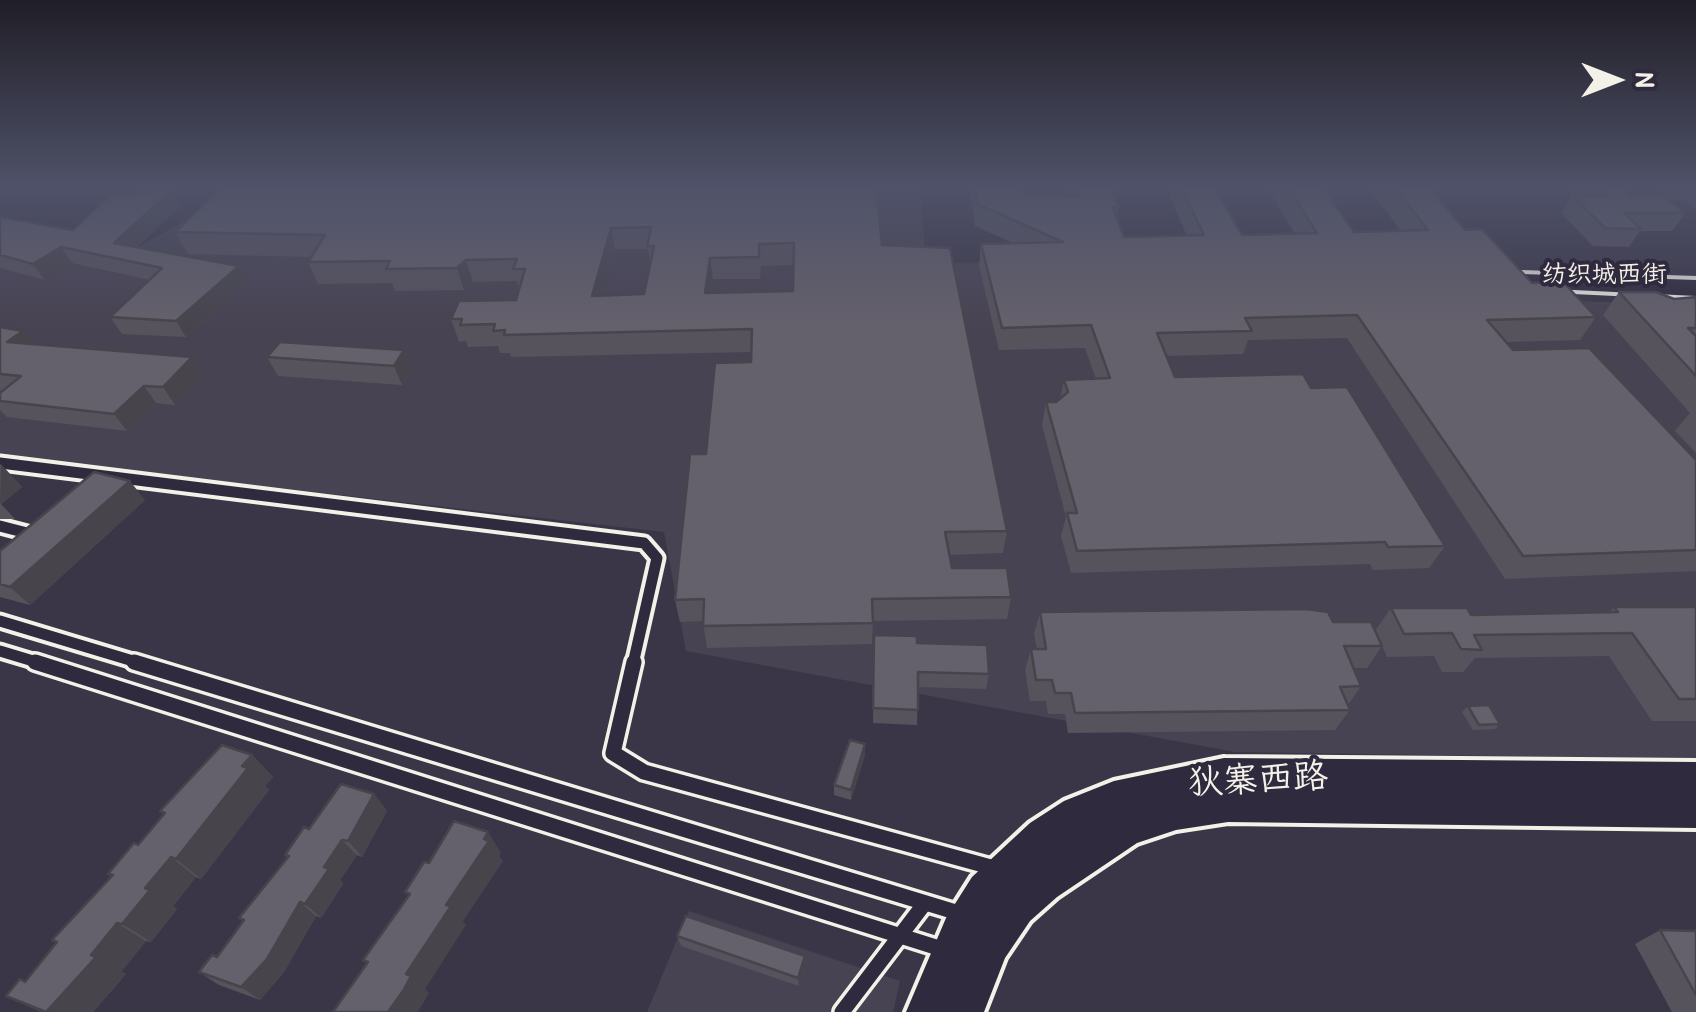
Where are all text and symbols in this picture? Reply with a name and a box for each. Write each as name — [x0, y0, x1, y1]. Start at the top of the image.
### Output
north arrow — [1566, 30, 1666, 130]
text: N — [1627, 73, 1665, 87]
street label: 纺织城西街 — [1542, 260, 1666, 290]
street label: 狄寨西路 — [1187, 756, 1329, 806]

